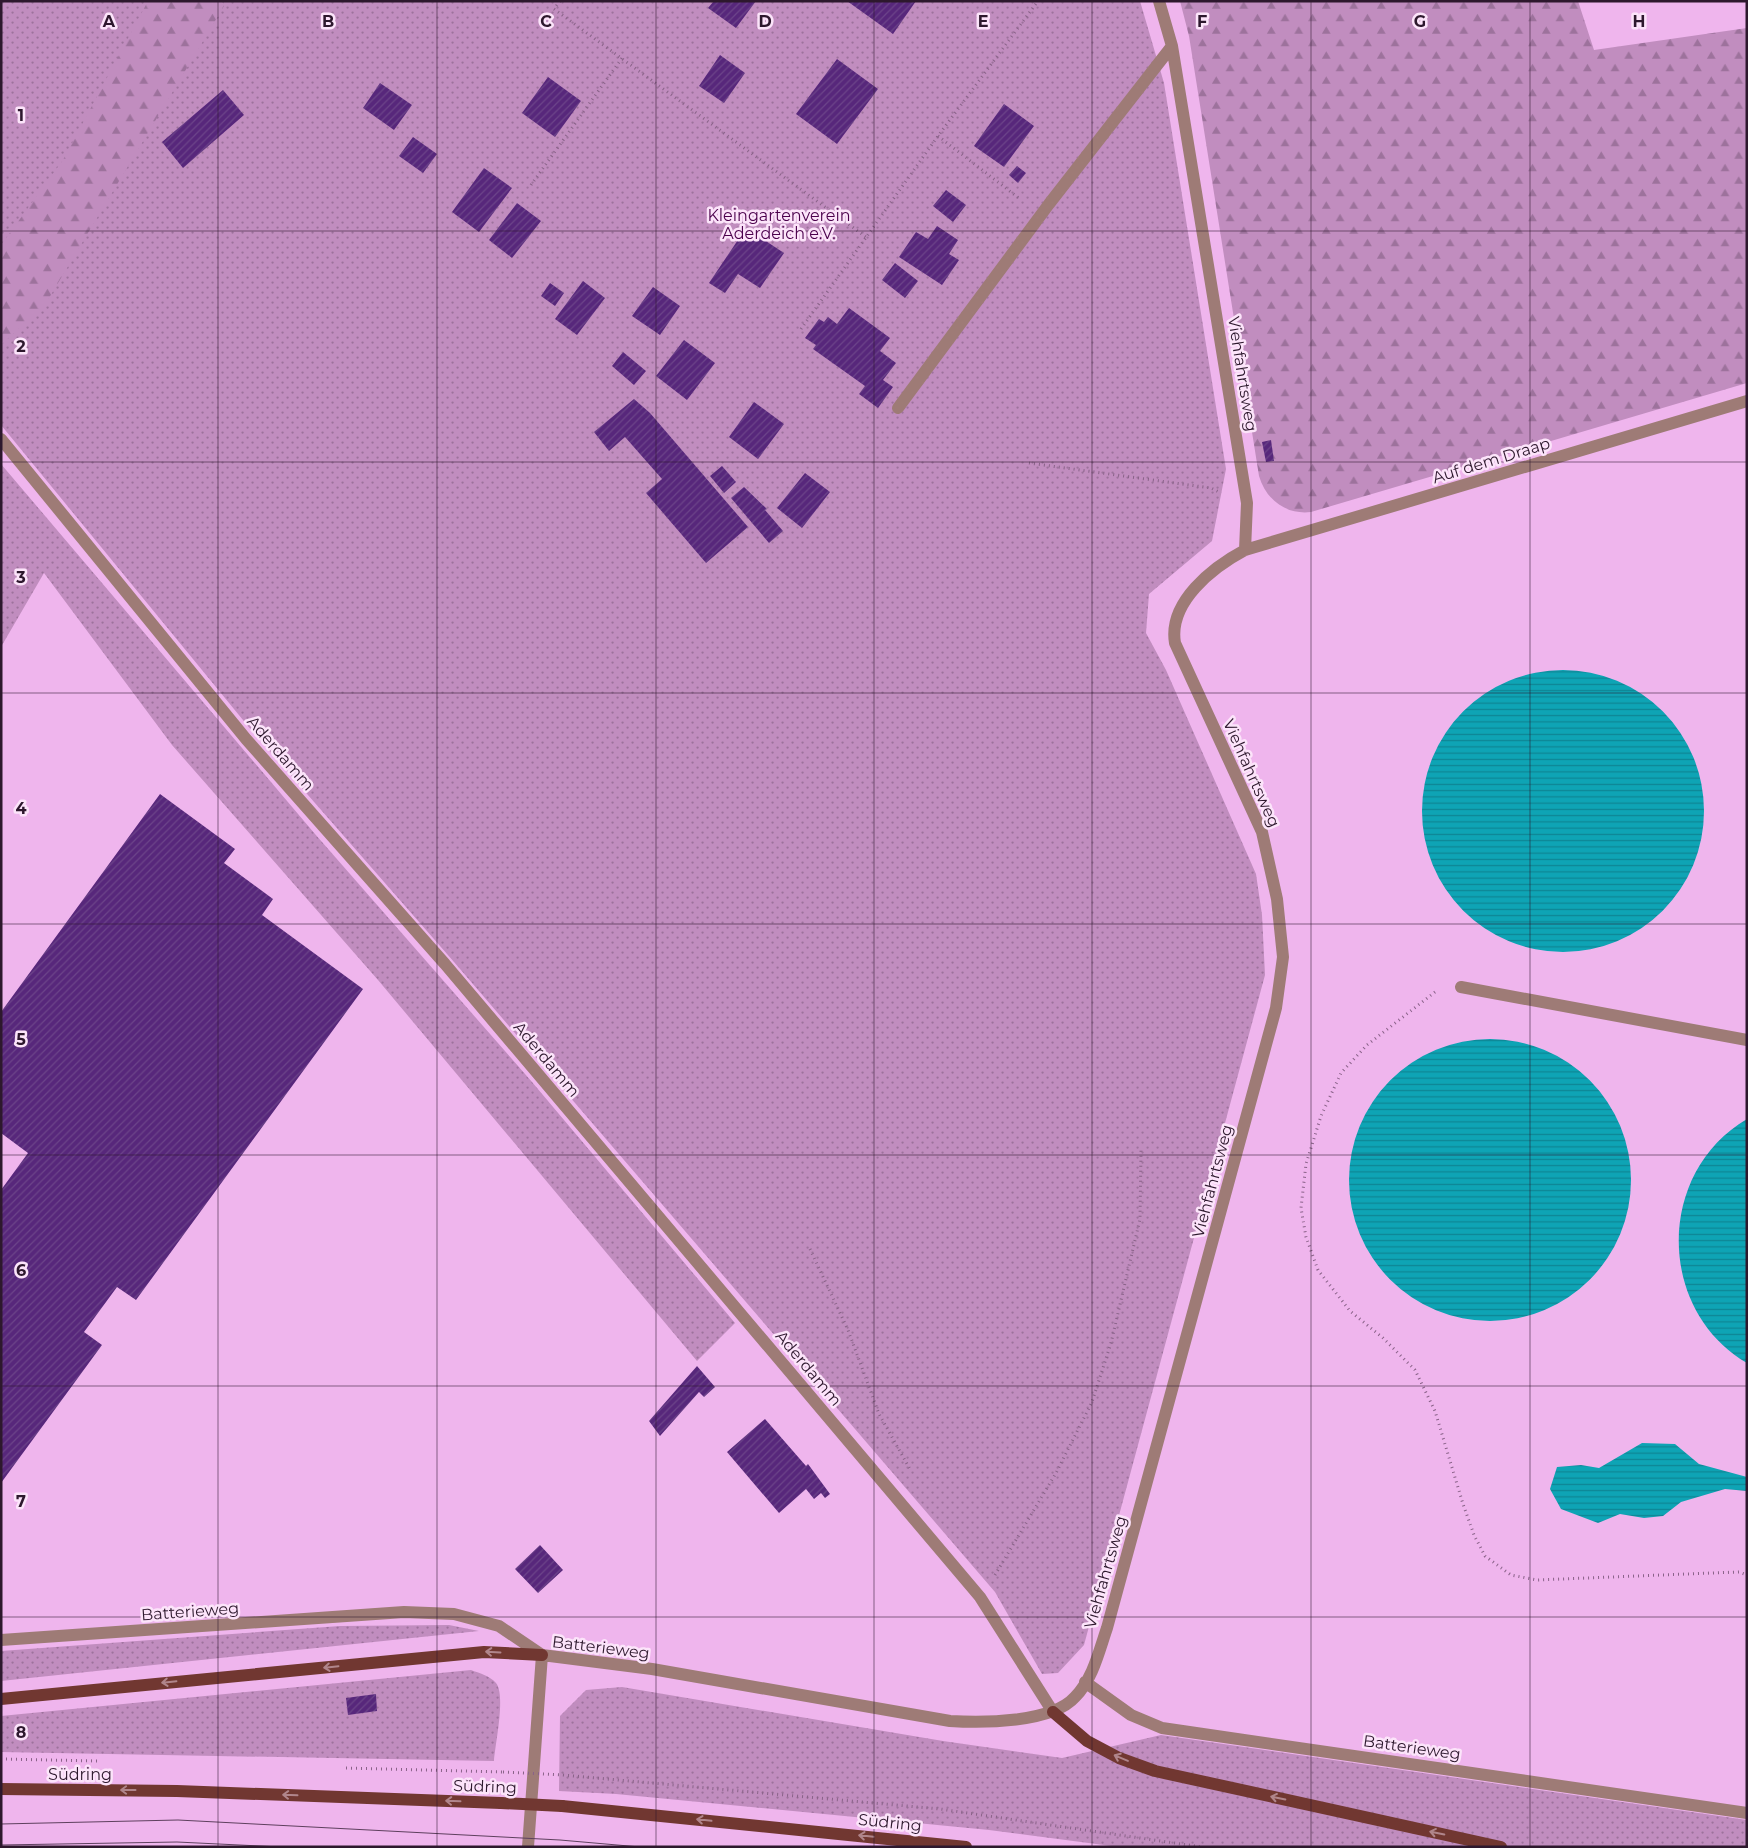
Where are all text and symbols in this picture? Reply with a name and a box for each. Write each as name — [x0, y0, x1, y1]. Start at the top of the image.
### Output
text: A — [102, 12, 116, 31]
text: B — [322, 12, 334, 31]
text: C — [540, 12, 552, 31]
text: D — [758, 12, 772, 31]
text: E — [978, 12, 988, 31]
text: F — [1197, 12, 1207, 31]
text: G — [1414, 12, 1426, 31]
text: H — [1633, 12, 1645, 31]
text: 1 — [18, 106, 24, 125]
park label: Kleingartenverein Aderdeich e.V. — [707, 206, 851, 243]
street label: Viehfahrtsweg — [1224, 315, 1261, 433]
text: 2 — [16, 337, 26, 356]
street label: Auf dem Draap — [1430, 434, 1552, 487]
text: 3 — [15, 568, 26, 587]
street label: Aderdamm — [243, 712, 318, 794]
street label: Viehfahrtsweg — [1219, 716, 1284, 830]
text: 4 — [15, 799, 27, 818]
street label: Aderdamm — [510, 1018, 584, 1101]
text: 5 — [16, 1030, 26, 1049]
street label: Viehfahrtsweg — [1188, 1122, 1237, 1240]
text: 6 — [16, 1261, 26, 1280]
street label: Aderdamm — [772, 1327, 846, 1410]
text: 7 — [16, 1492, 26, 1511]
street label: Viehfahrtsweg — [1080, 1514, 1131, 1631]
street label: Batterieweg — [140, 1599, 240, 1624]
street label: Batterieweg — [551, 1632, 651, 1663]
one-way arrow — [485, 1648, 501, 1657]
one-way arrow — [323, 1662, 339, 1671]
one-way arrow — [162, 1678, 178, 1687]
text: 8 — [16, 1723, 26, 1742]
street label: Batterieweg — [1362, 1731, 1462, 1764]
one-way arrow — [1114, 1753, 1129, 1763]
street label: Südring — [48, 1765, 112, 1784]
street label: Südring — [453, 1776, 517, 1797]
one-way arrow — [120, 1785, 136, 1795]
one-way arrow — [283, 1790, 299, 1800]
one-way arrow — [1270, 1793, 1286, 1802]
one-way arrow — [445, 1797, 461, 1806]
street label: Südring — [857, 1810, 923, 1835]
one-way arrow — [696, 1815, 712, 1825]
one-way arrow — [1429, 1827, 1445, 1837]
one-way arrow — [858, 1831, 874, 1841]

